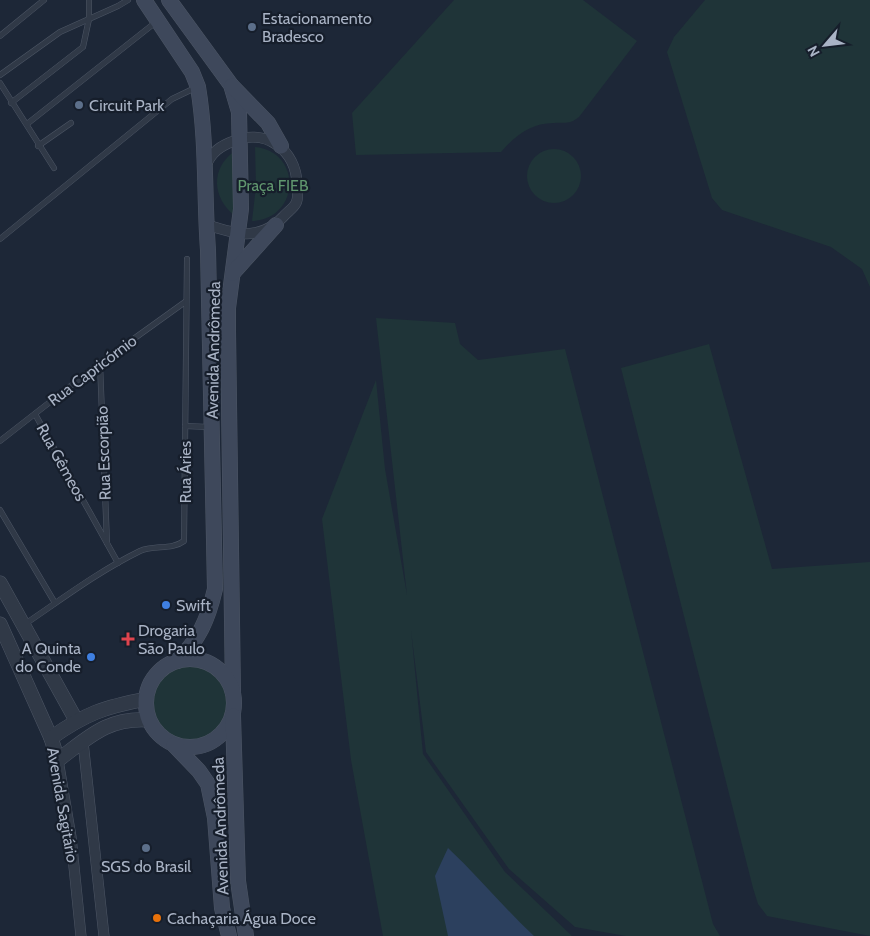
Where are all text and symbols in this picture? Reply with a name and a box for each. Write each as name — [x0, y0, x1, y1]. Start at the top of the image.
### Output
place label: Estacionamento Bradesco — [262, 9, 372, 46]
north arrow — [800, 20, 850, 70]
marker: Estacionamento Bradesco — [246, 21, 258, 33]
text: N — [803, 43, 824, 60]
place label: Circuit Park — [89, 96, 165, 115]
marker: Circuit Park — [73, 99, 85, 111]
park label: Praça FIEB — [237, 176, 309, 195]
street label: Avenida Andrômeda — [203, 281, 224, 419]
street label: Rua Capricórnio — [44, 331, 141, 410]
street label: Rua Escorpião — [92, 405, 115, 500]
street label: Rua Gêmeos — [32, 420, 91, 505]
street label: Rua Áries — [176, 441, 195, 503]
place label: Swift — [176, 596, 211, 615]
marker: Swift — [160, 599, 172, 611]
place label: Drogaria São Paulo — [138, 621, 205, 658]
marker: Drogaria São Paulo — [122, 633, 134, 645]
place label: A Quinta do Conde — [15, 639, 81, 676]
marker: A Quinta do Conde — [85, 651, 97, 663]
street label: Avenida Sagitário — [43, 746, 82, 864]
street label: Avenida Andrômeda — [209, 756, 232, 895]
marker: SGS do Brasil — [140, 842, 152, 854]
place label: SGS do Brasil — [101, 857, 191, 876]
place label: Cachaçaria Água Doce — [167, 909, 316, 928]
marker: Cachaçaria Água Doce — [151, 912, 163, 924]

